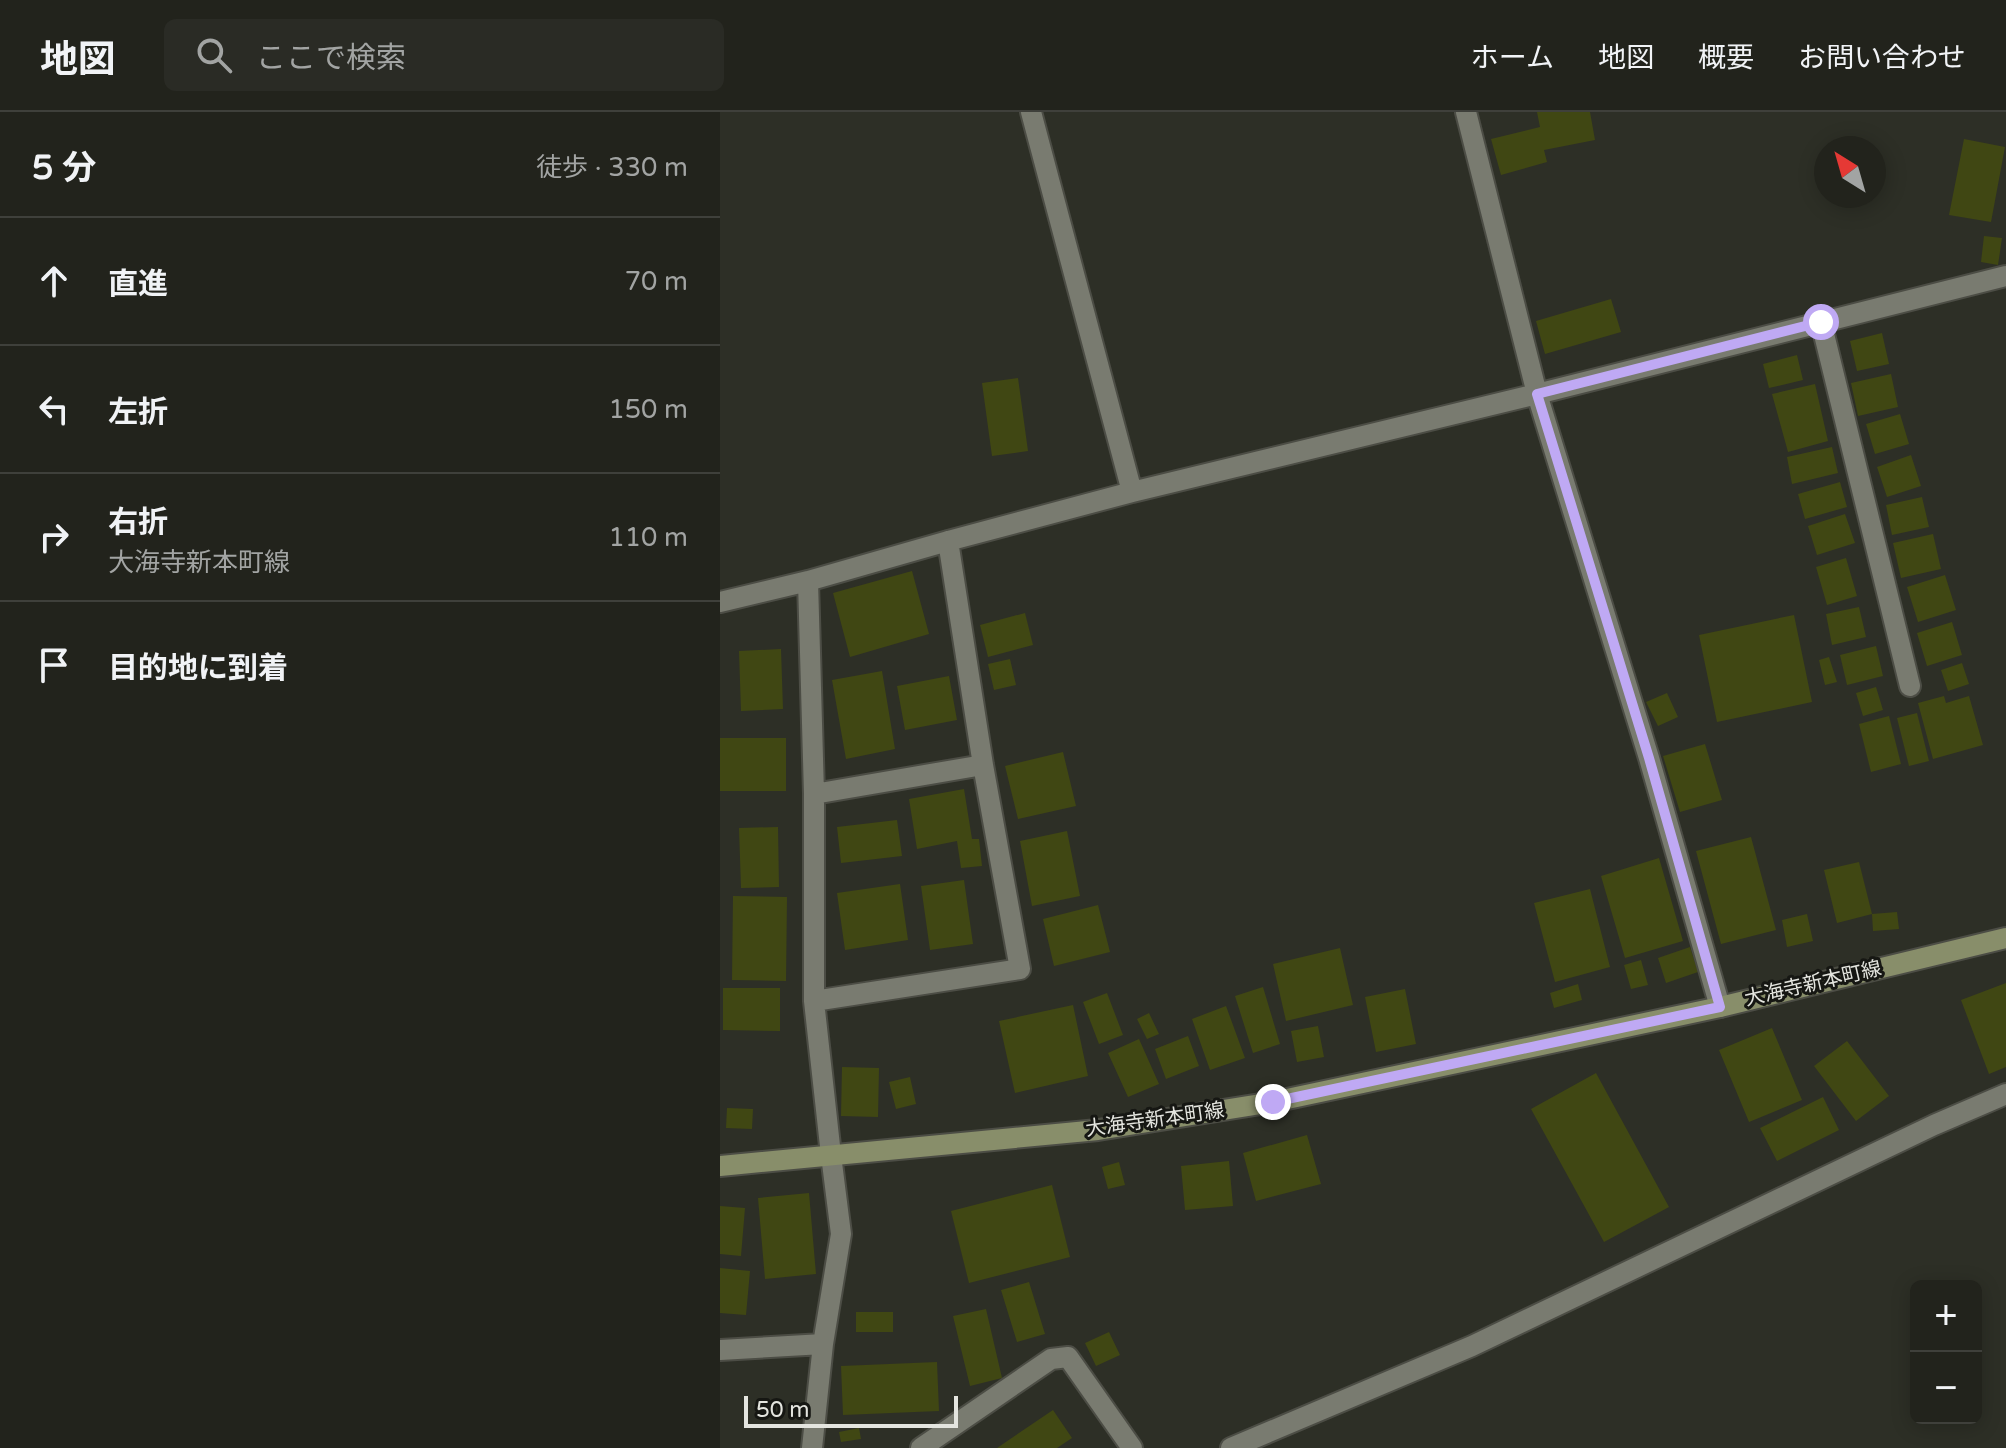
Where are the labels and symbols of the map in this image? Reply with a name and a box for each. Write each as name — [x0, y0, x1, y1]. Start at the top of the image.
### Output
north arrow — [1814, 136, 1886, 208]
route start — [1803, 304, 1839, 340]
street label: 大海寺新本町線 — [1742, 957, 1884, 1011]
route end — [1255, 1084, 1291, 1120]
street label: 大海寺新本町線 — [1084, 1098, 1226, 1142]
scale bar — [744, 1392, 958, 1428]

